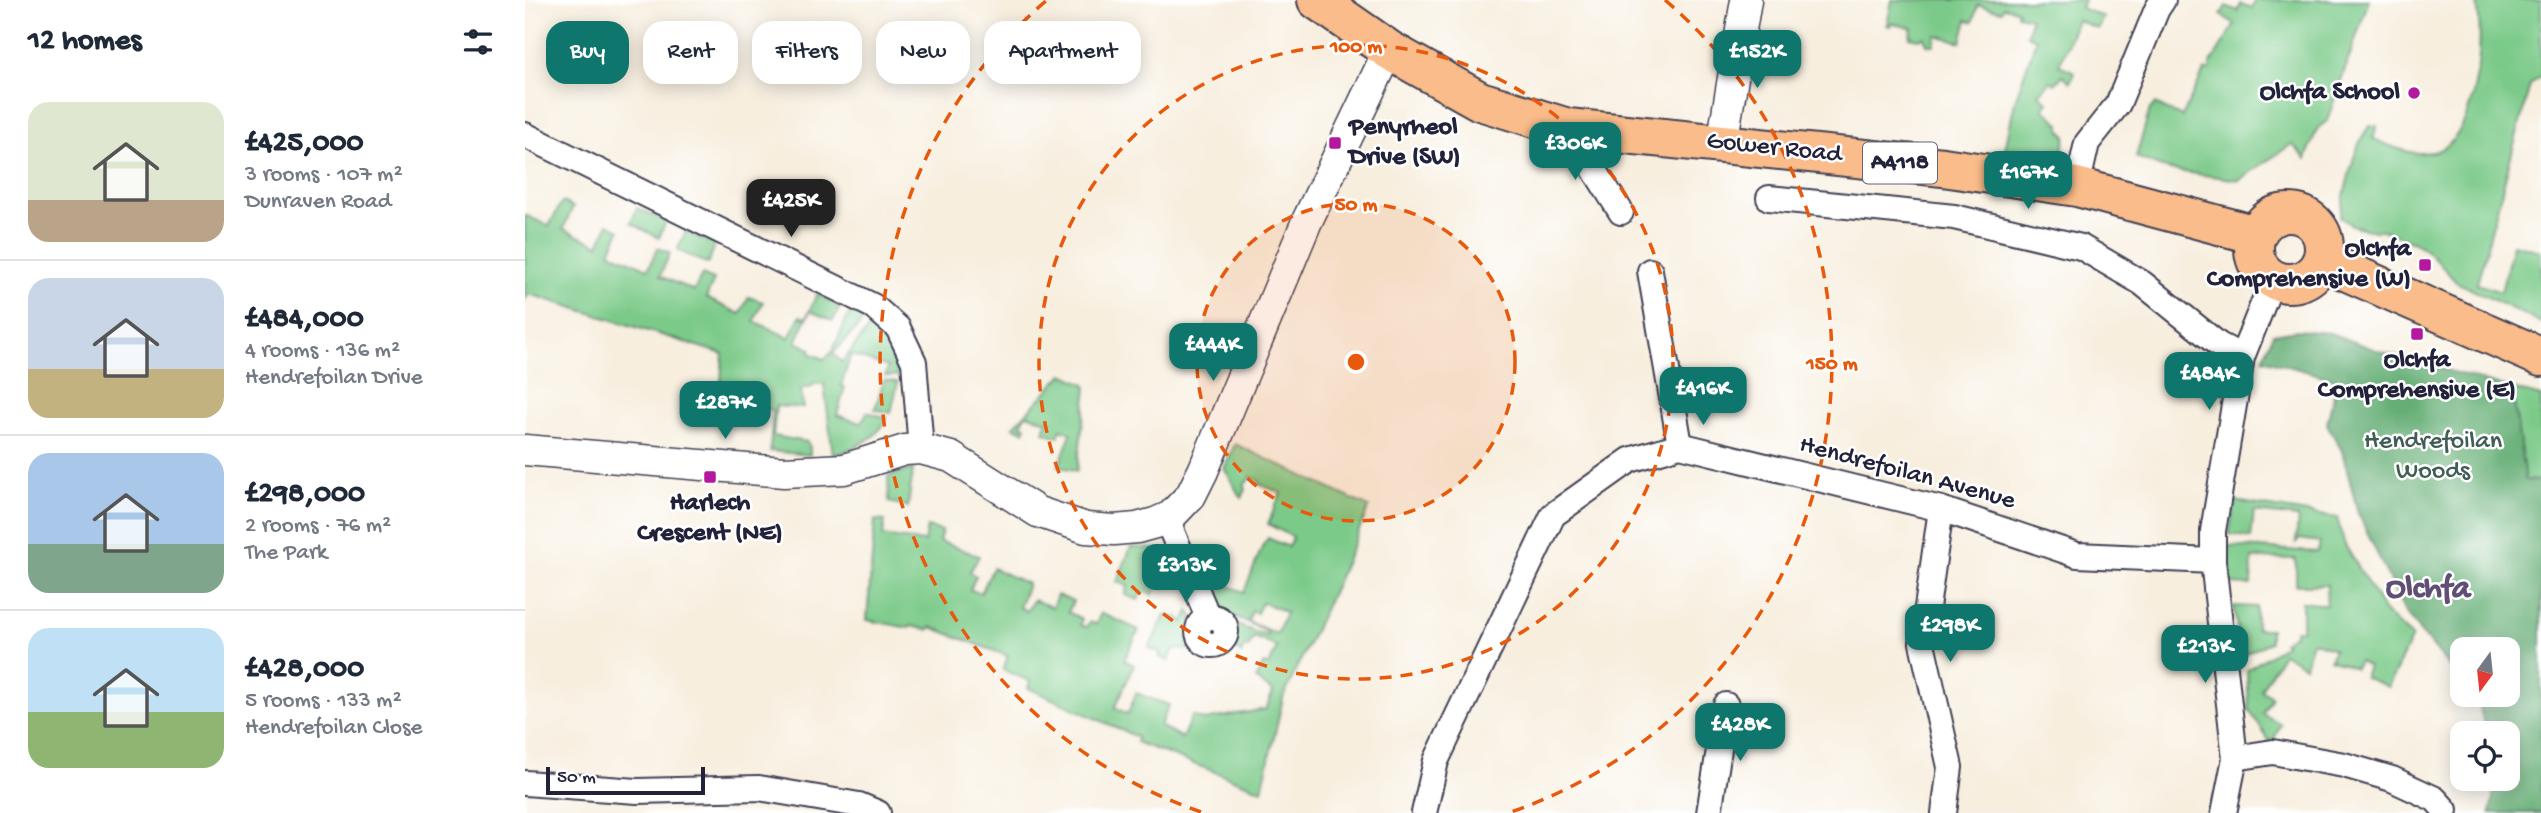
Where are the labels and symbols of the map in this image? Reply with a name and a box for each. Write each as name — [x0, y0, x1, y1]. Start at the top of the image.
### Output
pin: £152K — [1708, 31, 1806, 90]
text: 100 m — [1329, 36, 1382, 61]
place label: Olchfa School — [2260, 78, 2400, 109]
marker: Olchfa School — [2406, 85, 2422, 101]
place label: Penyrheol Drive (SW) — [1347, 113, 1461, 174]
pin: £306K — [1526, 122, 1624, 182]
street label: Gower Road — [1705, 126, 1845, 172]
marker: Penyrheol Drive (SW) — [1327, 135, 1343, 151]
road number: A4118 — [1863, 142, 1937, 183]
pin: £167K — [1979, 152, 2077, 211]
pin: £425K — [742, 180, 840, 239]
text: 50 m — [1335, 194, 1378, 219]
place label: Olchfa Comprehensive (W) — [2207, 235, 2413, 296]
marker: Olchfa Comprehensive (W) — [2417, 257, 2433, 273]
pin: £444K — [1164, 324, 1262, 383]
marker: Olchfa Comprehensive (E) — [2409, 326, 2425, 342]
place label: Olchfa Comprehensive (E) — [2318, 346, 2516, 407]
centre of rings — [1344, 350, 1368, 374]
pin: £484K — [2160, 352, 2258, 412]
text: 150 m — [1805, 353, 1858, 378]
pin: £416K — [1654, 368, 1752, 427]
pin: £287K — [676, 382, 774, 441]
park label: Hendrefoilan Woods — [2364, 427, 2503, 488]
street label: Hendrefoilan Avenue — [1796, 430, 2019, 518]
marker: Harlech Crescent (NE) — [702, 469, 718, 485]
place label: Harlech Crescent (NE) — [637, 489, 783, 550]
pin: £313K — [1137, 544, 1235, 604]
district label: Olchfa — [2386, 571, 2472, 609]
pin: £298K — [1901, 604, 1999, 664]
pin: £213K — [2156, 626, 2254, 685]
north arrow — [2450, 637, 2520, 707]
pin: £428K — [1691, 704, 1789, 763]
scale bar — [546, 764, 705, 796]

